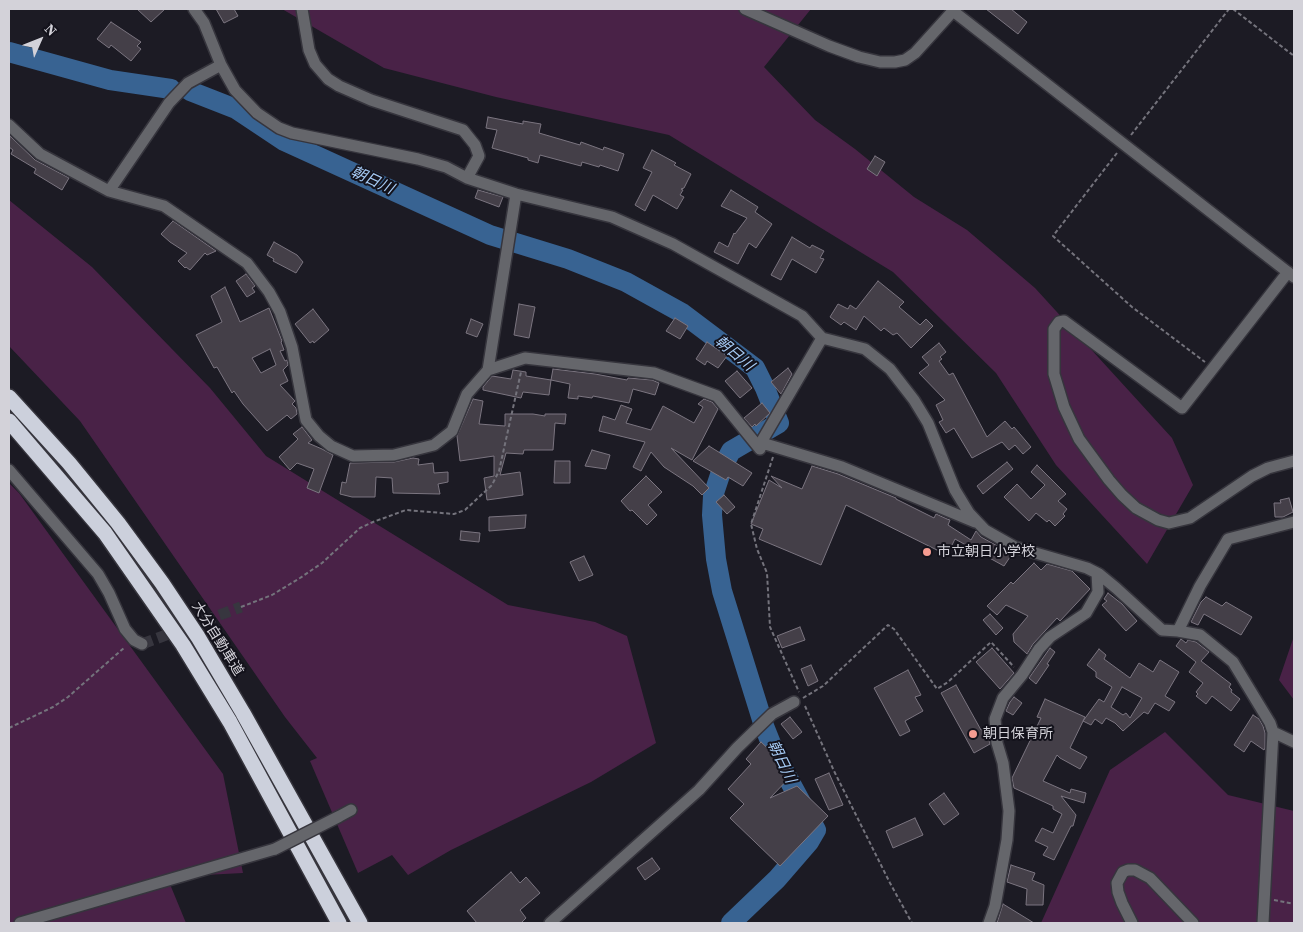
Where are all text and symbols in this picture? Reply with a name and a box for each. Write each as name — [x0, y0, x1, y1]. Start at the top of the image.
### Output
north arrow — [15, 15, 65, 65]
text: N — [40, 19, 62, 40]
water label: 朝日川 — [348, 163, 396, 199]
water label: 朝日川 — [711, 333, 757, 375]
place label: 市立朝日小学校 — [937, 544, 1035, 560]
marker: 市立朝日小学校 — [921, 546, 933, 558]
street label: 大分自動車道 — [188, 599, 246, 679]
place label: 朝日保育所 — [983, 726, 1053, 742]
marker: 朝日保育所 — [967, 728, 979, 740]
water label: 朝日川 — [763, 738, 799, 786]

